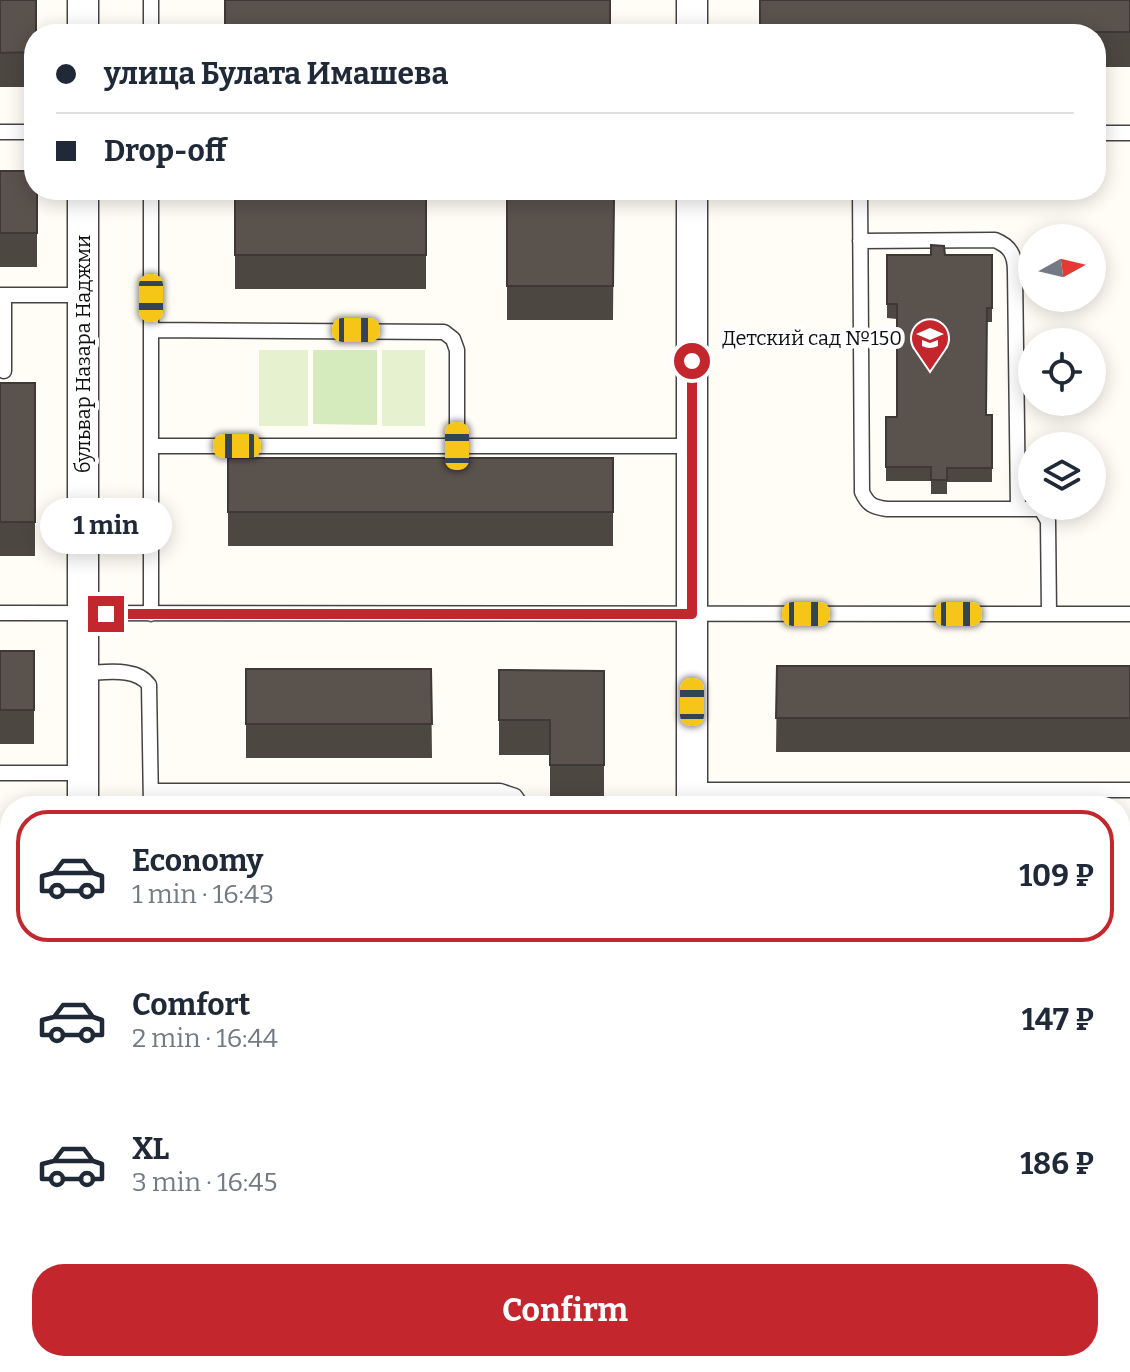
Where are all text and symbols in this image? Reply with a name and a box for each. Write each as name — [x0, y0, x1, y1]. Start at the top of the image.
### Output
text: улица Булата Имашева — [104, 56, 448, 92]
text: Drop-off — [104, 133, 226, 169]
north arrow — [1018, 224, 1106, 312]
map controls — [1018, 224, 1106, 520]
street label: бульвар Назара Наджми — [71, 235, 95, 473]
car — [139, 274, 163, 322]
school or university icon: Детский сад №150 — [909, 317, 951, 372]
car — [332, 318, 380, 342]
place label: Детский сад №150 — [722, 326, 902, 350]
button: locate — [1018, 328, 1106, 416]
route start — [674, 343, 710, 379]
car — [445, 422, 469, 470]
button: layers — [1018, 432, 1106, 520]
car — [213, 434, 261, 458]
callout: 1 min — [40, 498, 172, 554]
text: 1 min — [73, 510, 139, 541]
route end — [88, 596, 124, 632]
car — [782, 602, 830, 626]
car — [934, 602, 982, 626]
car — [680, 678, 704, 726]
icon: car — [36, 840, 108, 912]
text: Economy — [132, 843, 263, 879]
text: 109 ₽ — [1019, 858, 1094, 894]
text: 1 min · 16:43 — [132, 879, 274, 910]
icon: car — [36, 984, 108, 1056]
text: Comfort — [132, 987, 250, 1023]
text: 147 ₽ — [1022, 1002, 1094, 1038]
text: 2 min · 16:44 — [132, 1023, 278, 1054]
icon: car — [36, 1128, 108, 1200]
text: XL — [132, 1131, 169, 1167]
text: 186 ₽ — [1020, 1146, 1094, 1182]
text: 3 min · 16:45 — [132, 1167, 277, 1198]
button: Confirm — [32, 1264, 1098, 1356]

